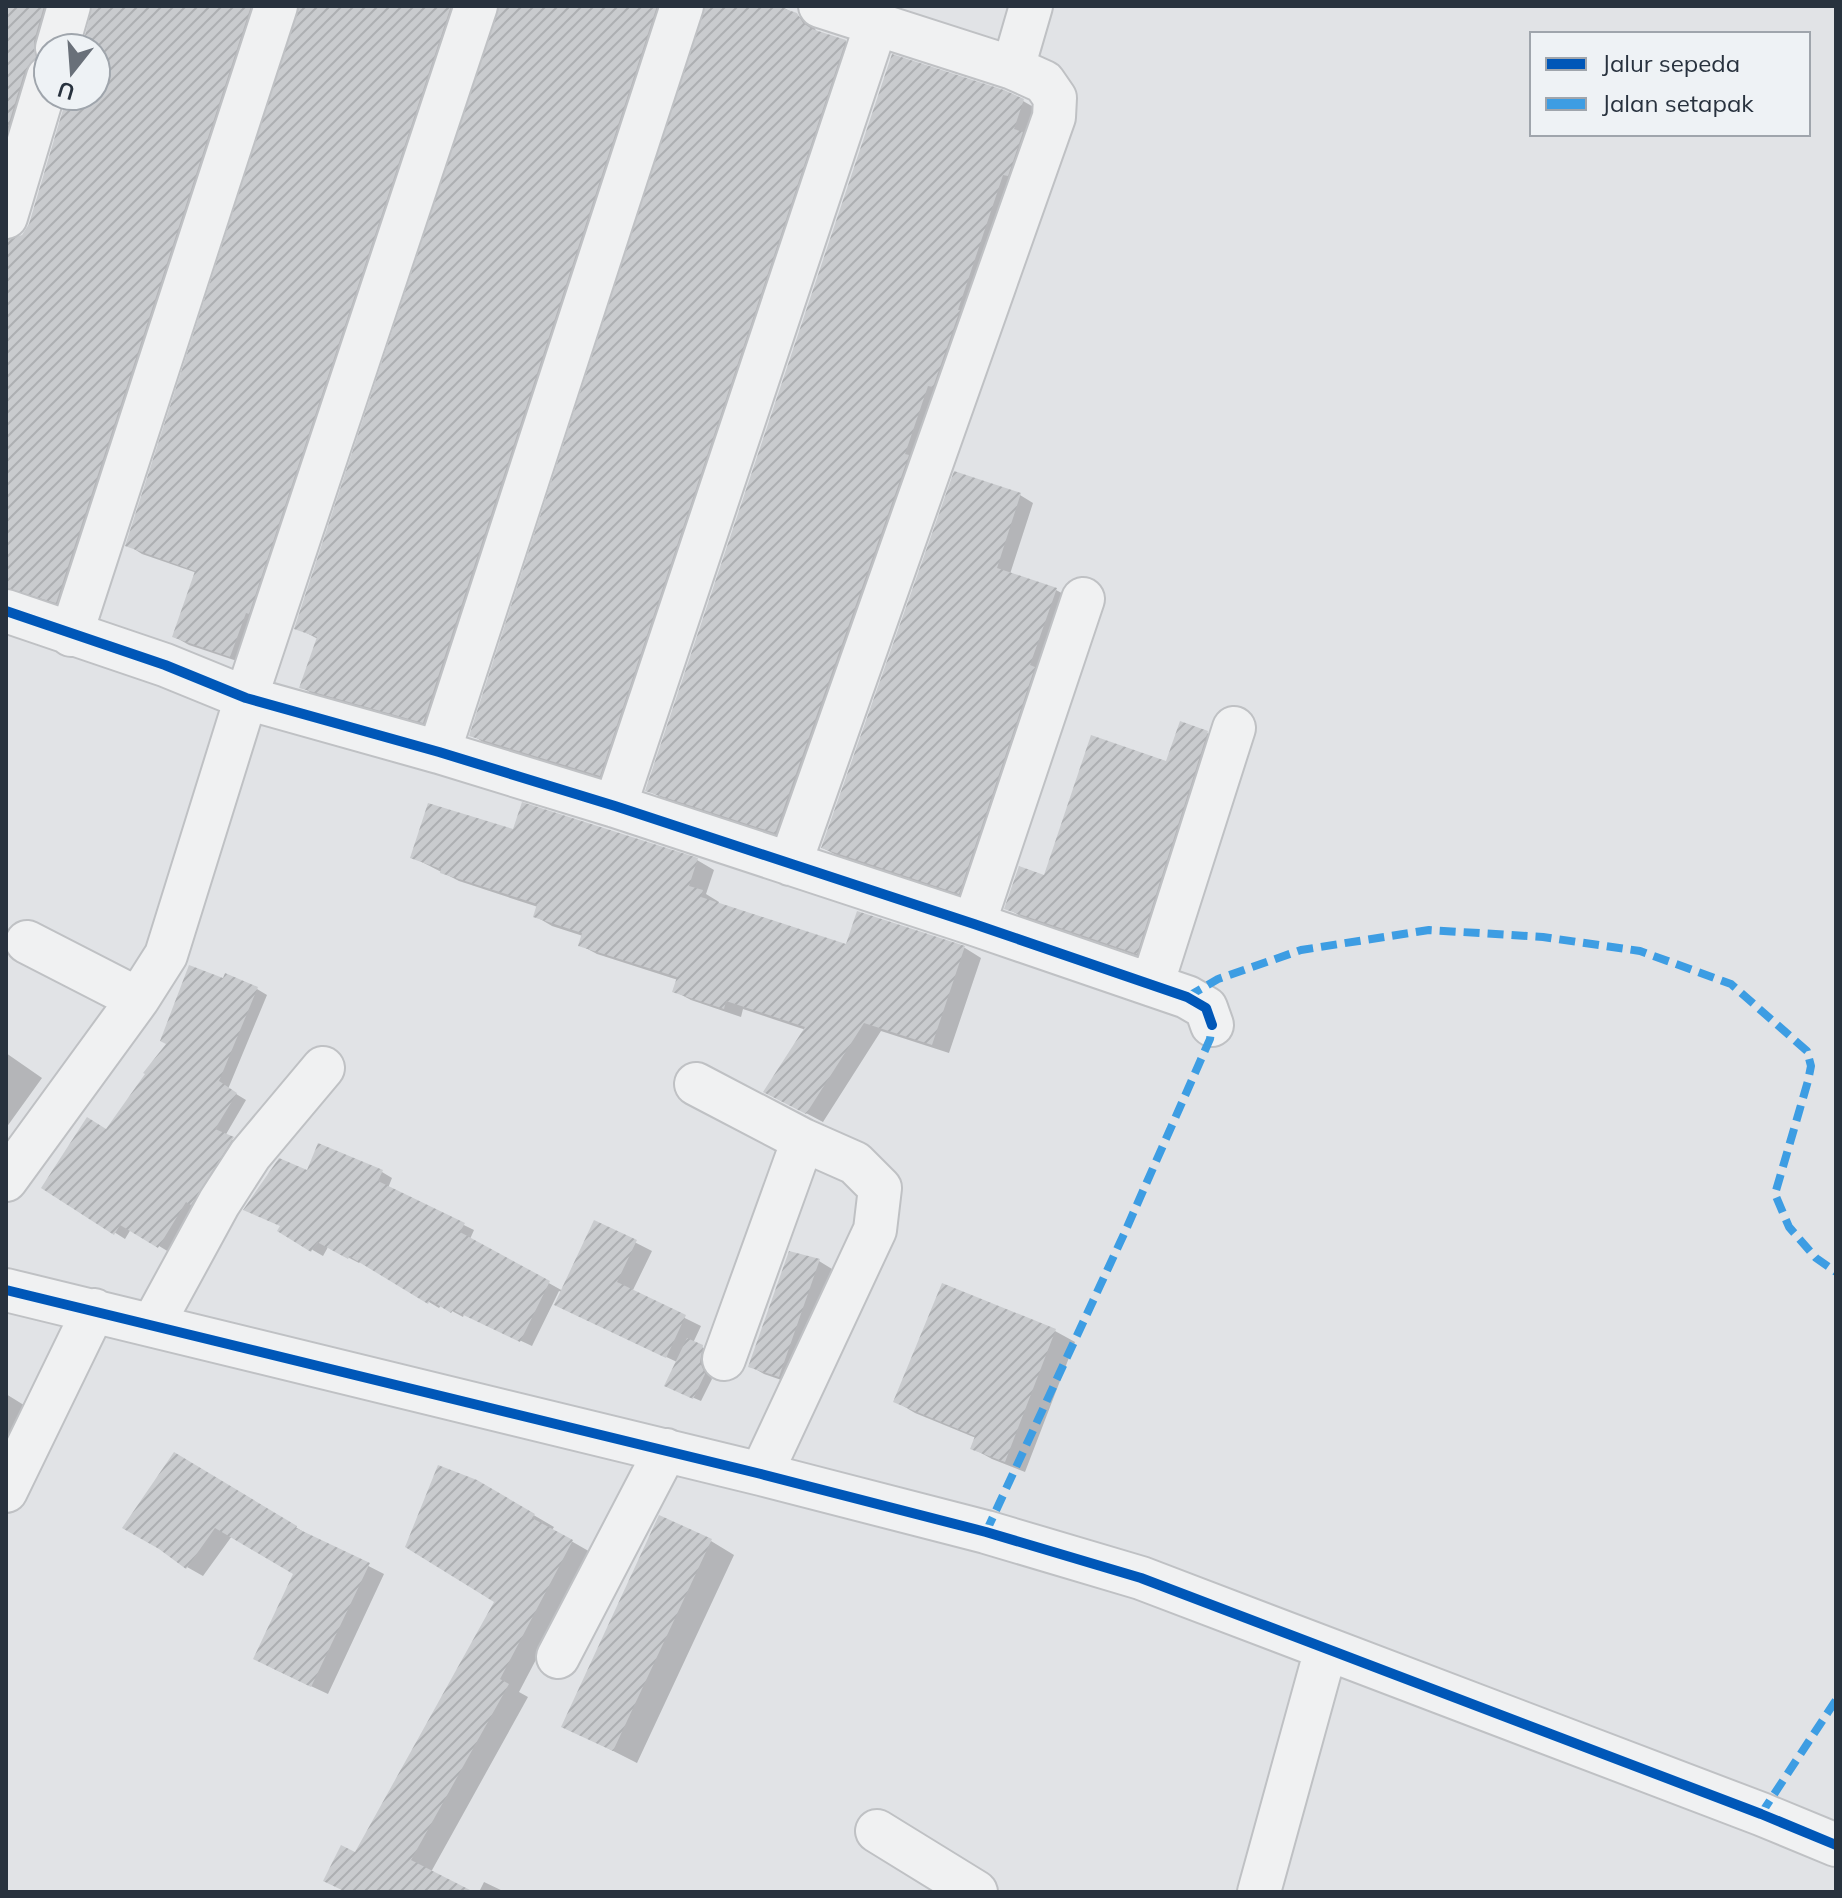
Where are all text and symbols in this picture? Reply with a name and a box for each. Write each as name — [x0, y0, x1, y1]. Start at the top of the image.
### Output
north arrow — [32, 32, 112, 112]
legend — [1530, 32, 1810, 136]
text: Jalur sepeda — [1602, 48, 1740, 78]
text: U — [54, 75, 78, 107]
text: Jalan setapak — [1602, 88, 1754, 118]

